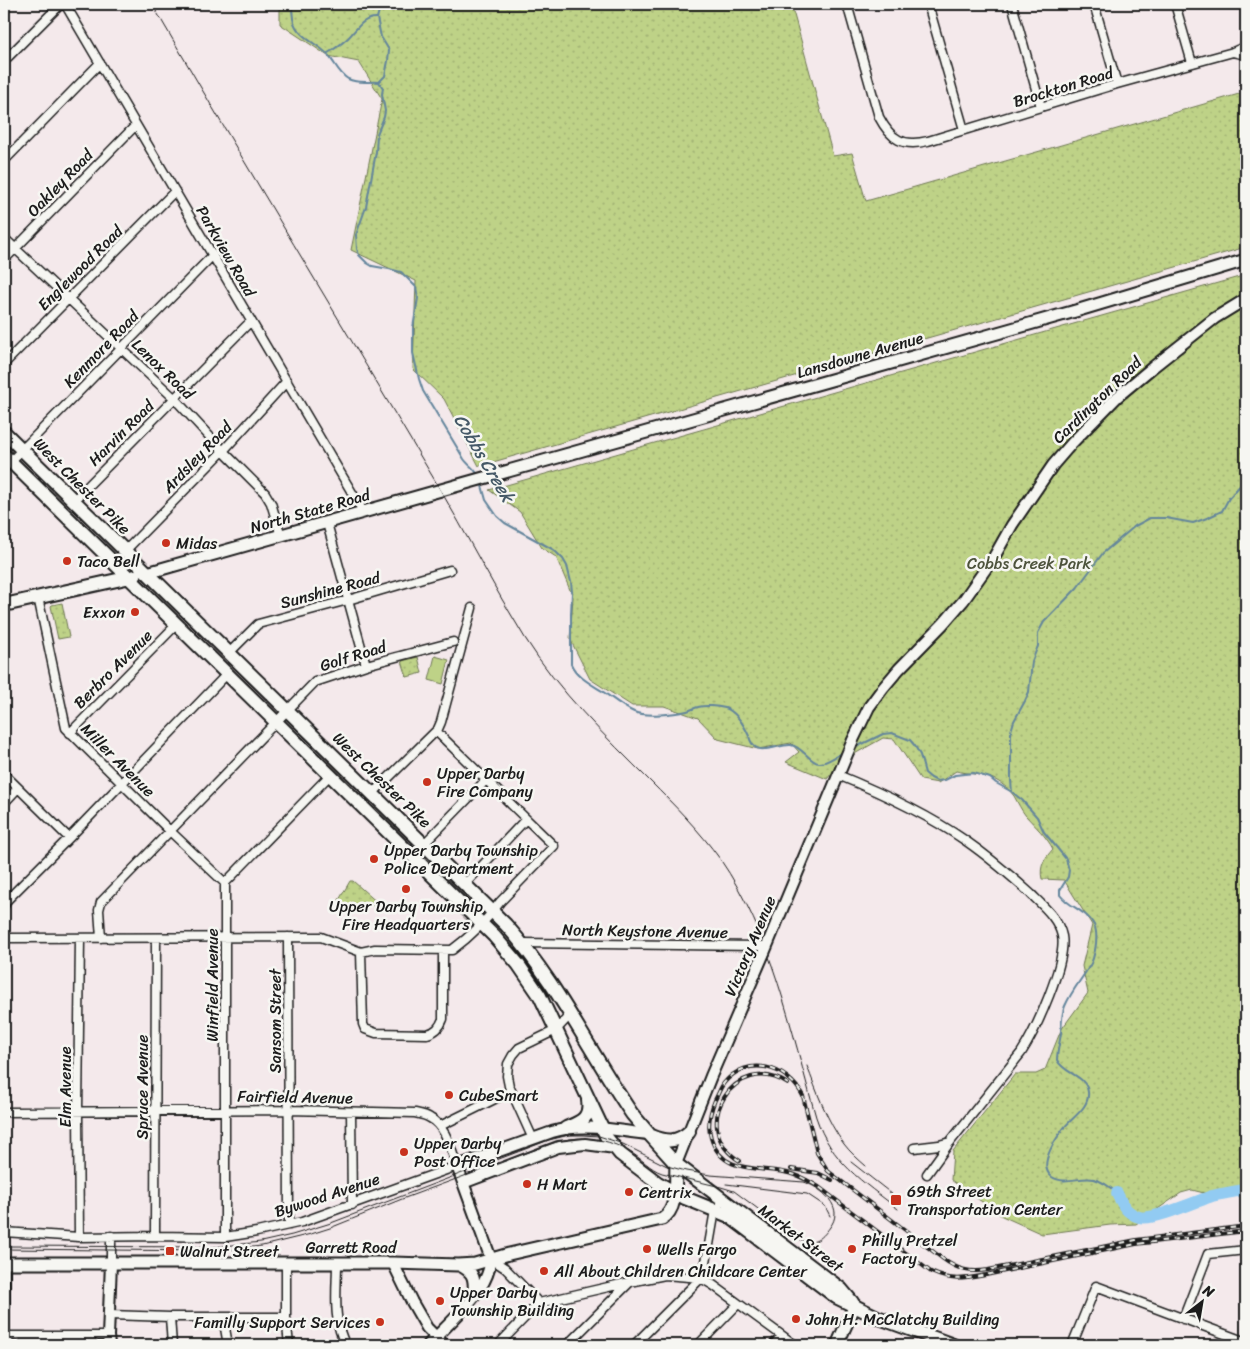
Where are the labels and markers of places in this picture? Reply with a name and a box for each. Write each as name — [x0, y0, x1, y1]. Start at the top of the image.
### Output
place label: Midas — [176, 529, 218, 558]
marker: Midas — [160, 537, 172, 549]
place label: Taco Bell — [77, 547, 140, 576]
marker: Taco Bell — [61, 555, 73, 567]
place label: Exxon — [83, 598, 125, 627]
marker: Exxon — [129, 606, 141, 618]
place label: Upper Darby Fire Company — [437, 759, 533, 806]
marker: Upper Darby Fire Company — [421, 776, 433, 788]
place label: Upper Darby Township Police Department — [384, 836, 539, 883]
marker: Upper Darby Township Police Department — [368, 853, 380, 865]
marker: Upper Darby Township Fire Headquarters — [400, 883, 412, 895]
place label: Upper Darby Township Fire Headquarters — [329, 892, 484, 939]
place label: CubeSmart — [459, 1081, 539, 1110]
marker: CubeSmart — [443, 1089, 455, 1101]
place label: Upper Darby Post Office — [414, 1129, 502, 1176]
marker: Upper Darby Post Office — [398, 1146, 410, 1158]
place label: H Mart — [537, 1170, 588, 1199]
place label: 69th Street Transportation Center — [907, 1177, 1064, 1224]
marker: H Mart — [521, 1178, 533, 1190]
place label: Centrix — [639, 1178, 693, 1207]
marker: Centrix — [623, 1186, 635, 1198]
marker: 69th Street Transportation Center — [889, 1193, 903, 1207]
place label: Philly Pretzel Factory — [862, 1226, 958, 1273]
place label: Wells Fargo — [657, 1235, 737, 1264]
place label: Walnut Street — [180, 1237, 279, 1266]
marker: Wells Fargo — [641, 1243, 653, 1255]
marker: Philly Pretzel Factory — [846, 1243, 858, 1255]
marker: Walnut Street — [164, 1245, 176, 1257]
place label: All About Children Childcare Center — [553, 1257, 808, 1286]
marker: All About Children Childcare Center — [538, 1265, 550, 1277]
place label: Upper Darby Township Building — [450, 1278, 574, 1325]
marker: Upper Darby Township Building — [434, 1295, 446, 1307]
place label: John H. McClatchy Building — [805, 1305, 1000, 1334]
place label: Familly Support Services — [194, 1308, 370, 1337]
marker: John H. McClatchy Building — [790, 1313, 802, 1325]
marker: Familly Support Services — [374, 1316, 386, 1328]

